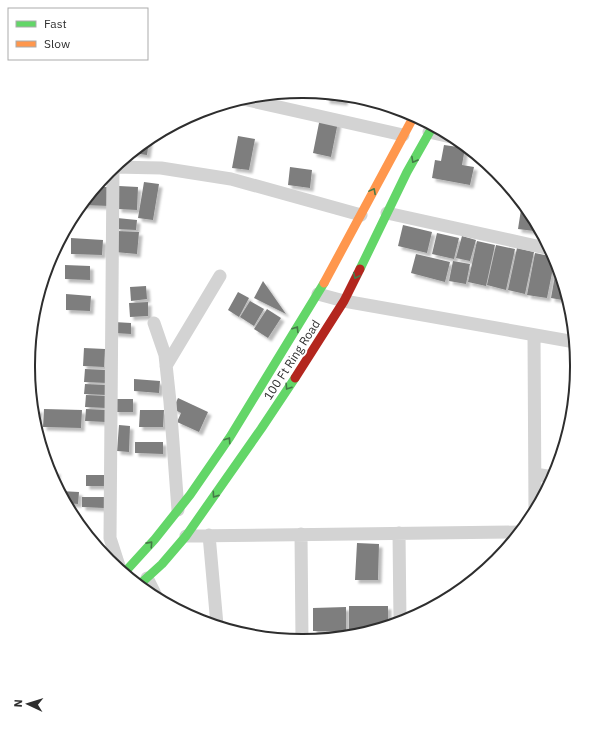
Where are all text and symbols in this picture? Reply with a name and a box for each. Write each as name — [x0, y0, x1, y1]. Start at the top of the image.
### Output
legend — [8, 8, 148, 60]
text: Fast — [44, 16, 67, 31]
text: Slow — [44, 36, 70, 51]
one-way arrow — [411, 156, 419, 163]
one-way arrow — [369, 188, 376, 196]
one-way arrow — [353, 272, 361, 280]
street label: 100 Ft Ring Road — [260, 317, 323, 403]
one-way arrow — [292, 326, 299, 333]
one-way arrow — [285, 383, 293, 390]
one-way arrow — [223, 437, 231, 444]
one-way arrow — [213, 490, 220, 497]
one-way arrow — [146, 541, 153, 549]
north arrow — [8, 684, 48, 724]
text: N — [11, 699, 25, 708]

